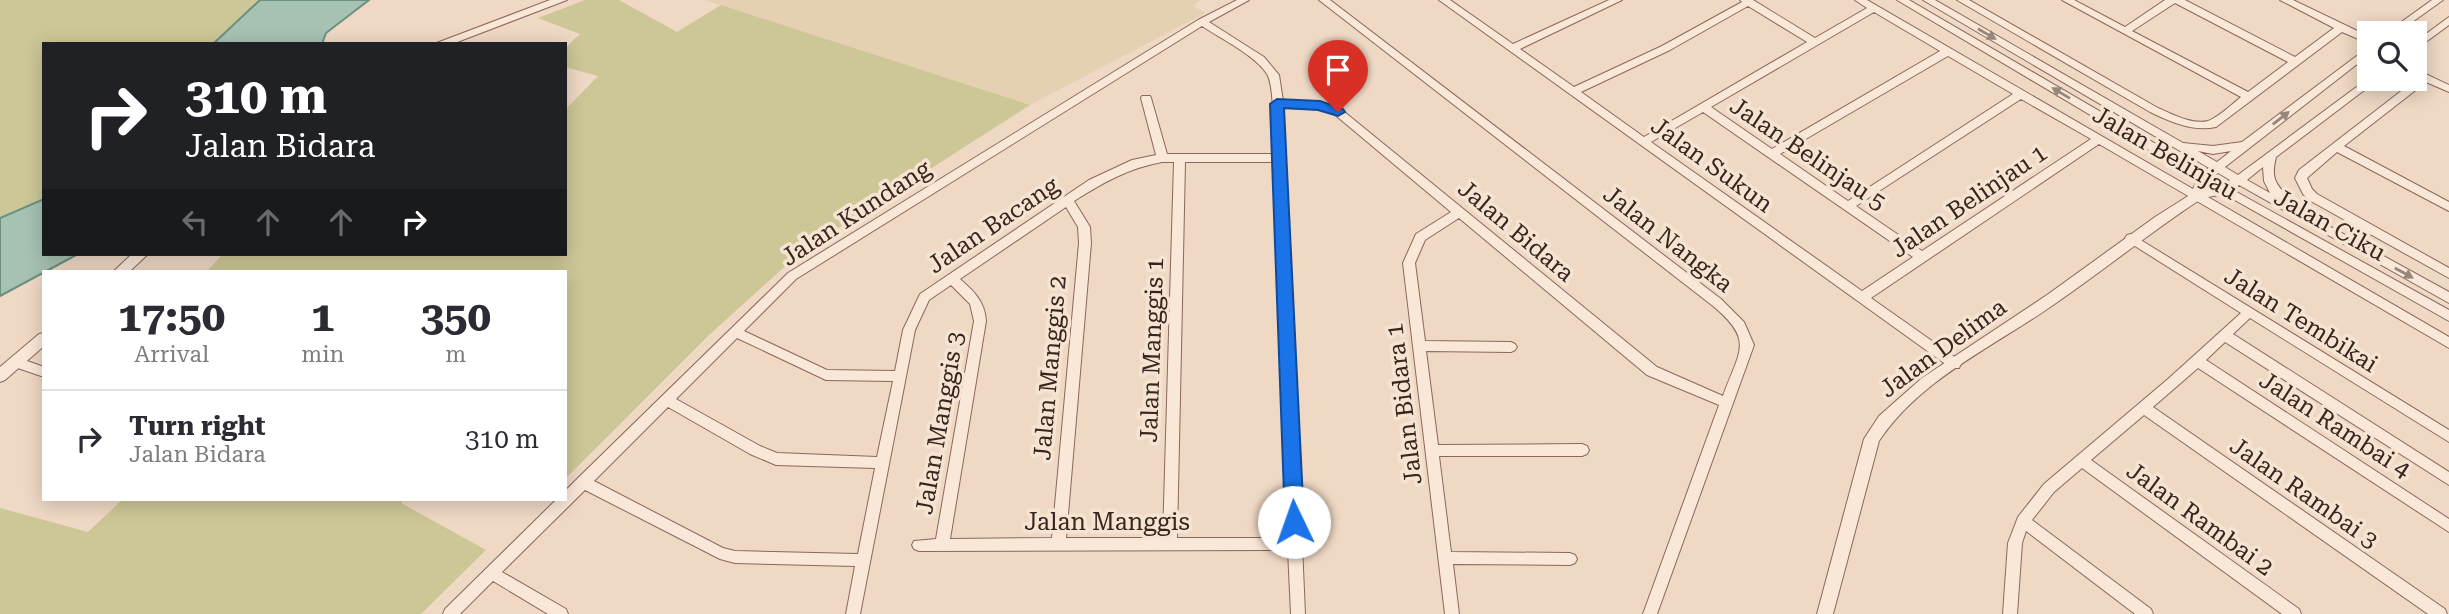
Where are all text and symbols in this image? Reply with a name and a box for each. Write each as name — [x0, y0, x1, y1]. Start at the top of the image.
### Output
map controls — [2357, 21, 2427, 91]
button: search — [2357, 21, 2427, 91]
one-way arrow — [1978, 28, 1997, 41]
pin — [1308, 40, 1368, 112]
icon: arrive — [1319, 51, 1357, 89]
text: 310 m — [185, 68, 327, 125]
icon: right — [70, 70, 161, 161]
one-way arrow — [2051, 87, 2070, 99]
street label: Jalan Belinjau 5 — [1725, 92, 1891, 216]
street label: Jalan Belinjau — [2088, 100, 2242, 206]
one-way arrow — [2272, 110, 2290, 125]
street label: Jalan Sukun — [1646, 112, 1778, 218]
text: Jalan Bidara — [185, 127, 375, 165]
street label: Jalan Belinjau 1 — [1886, 139, 2052, 263]
street label: Jalan Kundang — [776, 154, 936, 272]
street label: Jalan Bacang — [922, 171, 1064, 279]
street label: Jalan Bidara — [1452, 174, 1580, 288]
street label: Jalan Nangka — [1598, 180, 1738, 298]
street label: Jalan Ciku — [2269, 183, 2391, 267]
icon: left — [176, 203, 214, 241]
icon: ahead — [249, 203, 287, 241]
icon: ahead — [322, 203, 360, 241]
icon: right — [395, 203, 433, 241]
street label: Jalan Manggis 1 — [1135, 257, 1169, 443]
street label: Jalan Tembikai — [2219, 262, 2383, 379]
one-way arrow — [2395, 267, 2414, 279]
street label: Jalan Manggis 2 — [1028, 274, 1072, 462]
text: 17:50 — [118, 292, 225, 341]
text: 1 — [311, 292, 335, 341]
text: 350 — [420, 292, 491, 341]
street label: Jalan Delima — [1874, 293, 2012, 403]
street label: Jalan Bidara 1 — [1380, 322, 1428, 486]
street label: Jalan Manggis 3 — [910, 329, 970, 517]
text: Arrival — [134, 341, 209, 368]
text: min — [301, 341, 344, 368]
text: m — [445, 341, 466, 368]
street label: Jalan Rambai 4 — [2254, 366, 2416, 485]
text: Turn right — [129, 411, 265, 441]
icon: right — [70, 420, 108, 458]
text: 310 m — [465, 424, 539, 454]
street label: Jalan Rambai 3 — [2225, 432, 2383, 554]
text: Jalan Bidara — [129, 441, 266, 468]
street label: Jalan Rambai 2 — [2121, 456, 2279, 582]
position arrow — [1257, 485, 1331, 559]
street label: Jalan Manggis — [1024, 508, 1190, 536]

